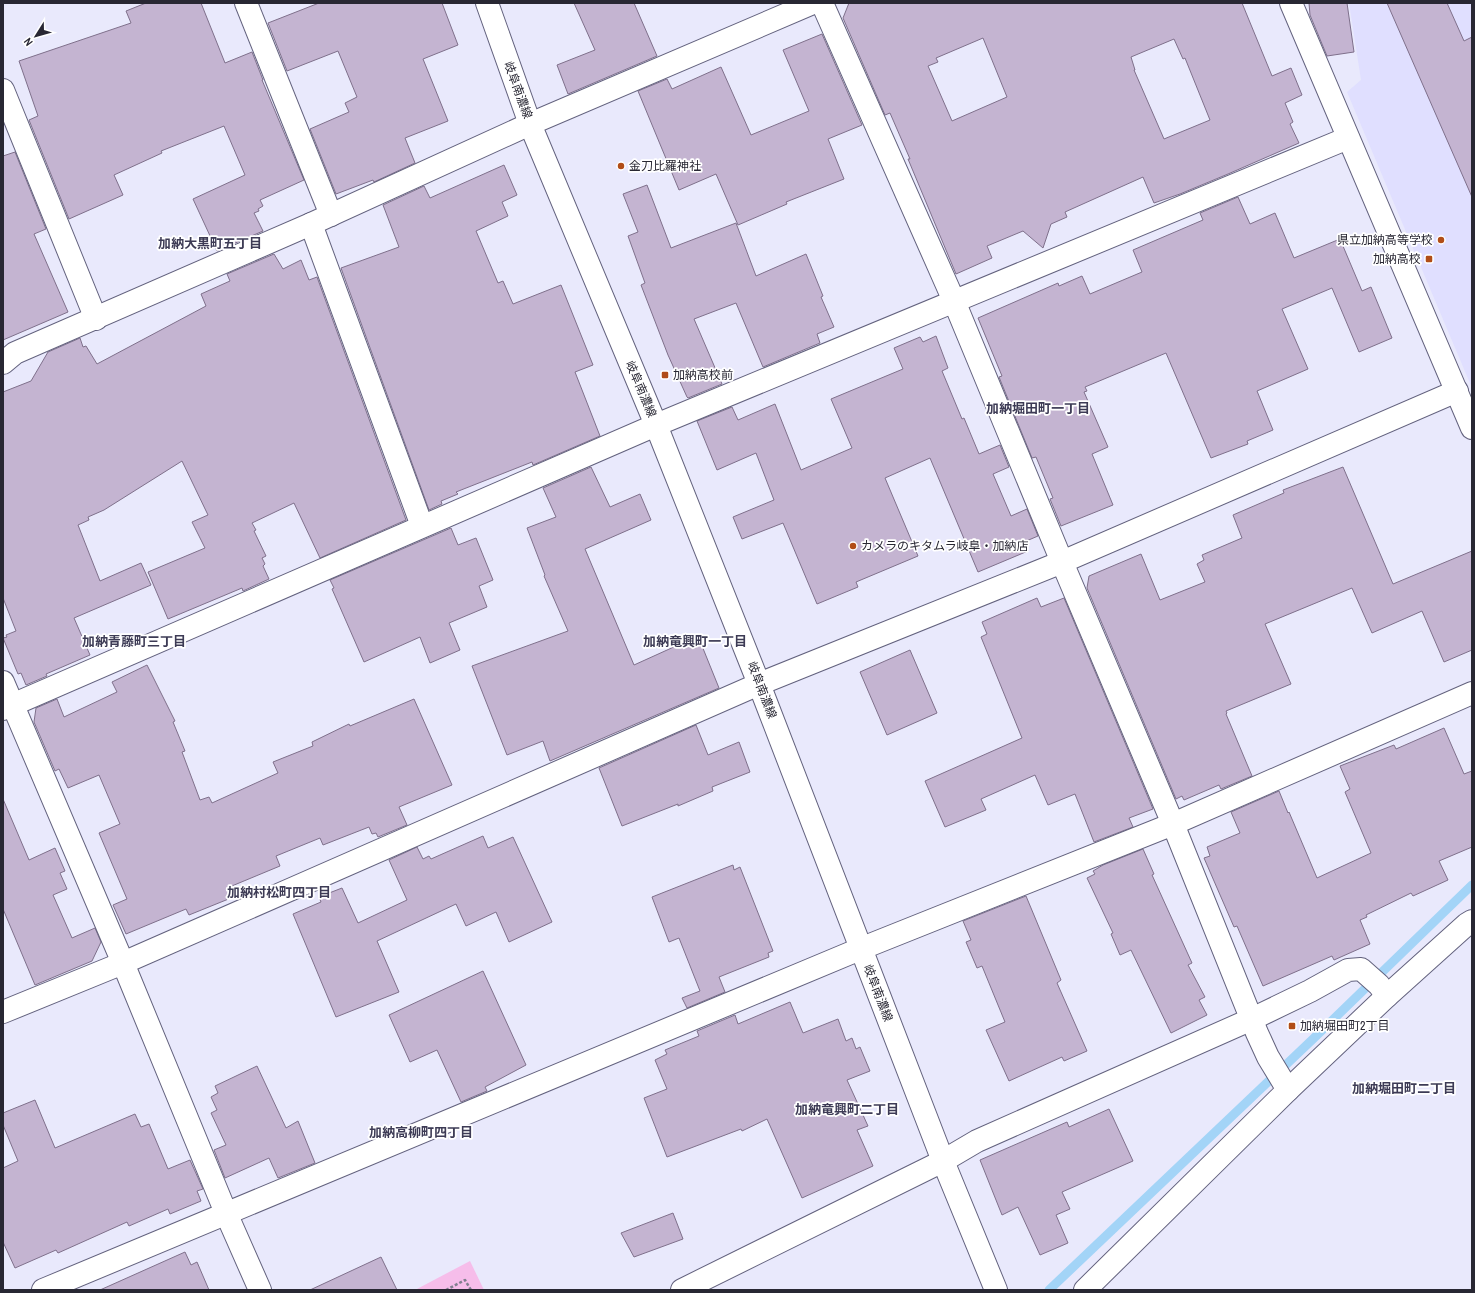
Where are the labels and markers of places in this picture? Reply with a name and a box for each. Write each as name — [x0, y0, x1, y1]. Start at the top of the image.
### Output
place label: 金刀比羅神社 — [629, 158, 701, 174]
marker: 金刀比羅神社 — [616, 161, 626, 171]
place label: 県立加納高等学校 — [1337, 232, 1433, 248]
marker: 県立加納高等学校 — [1436, 235, 1446, 245]
place label: 加納高校 — [1373, 251, 1421, 267]
marker: 加納高校 — [1424, 254, 1434, 264]
place label: 加納高校前 — [673, 367, 733, 383]
marker: 加納高校前 — [660, 370, 670, 380]
place label: カメラのキタムラ岐阜・加納店 — [861, 538, 1028, 554]
marker: カメラのキタムラ岐阜・加納店 — [848, 541, 858, 551]
place label: 加納堀田町2丁目 — [1300, 1018, 1389, 1034]
marker: 加納堀田町2丁目 — [1287, 1021, 1297, 1031]

